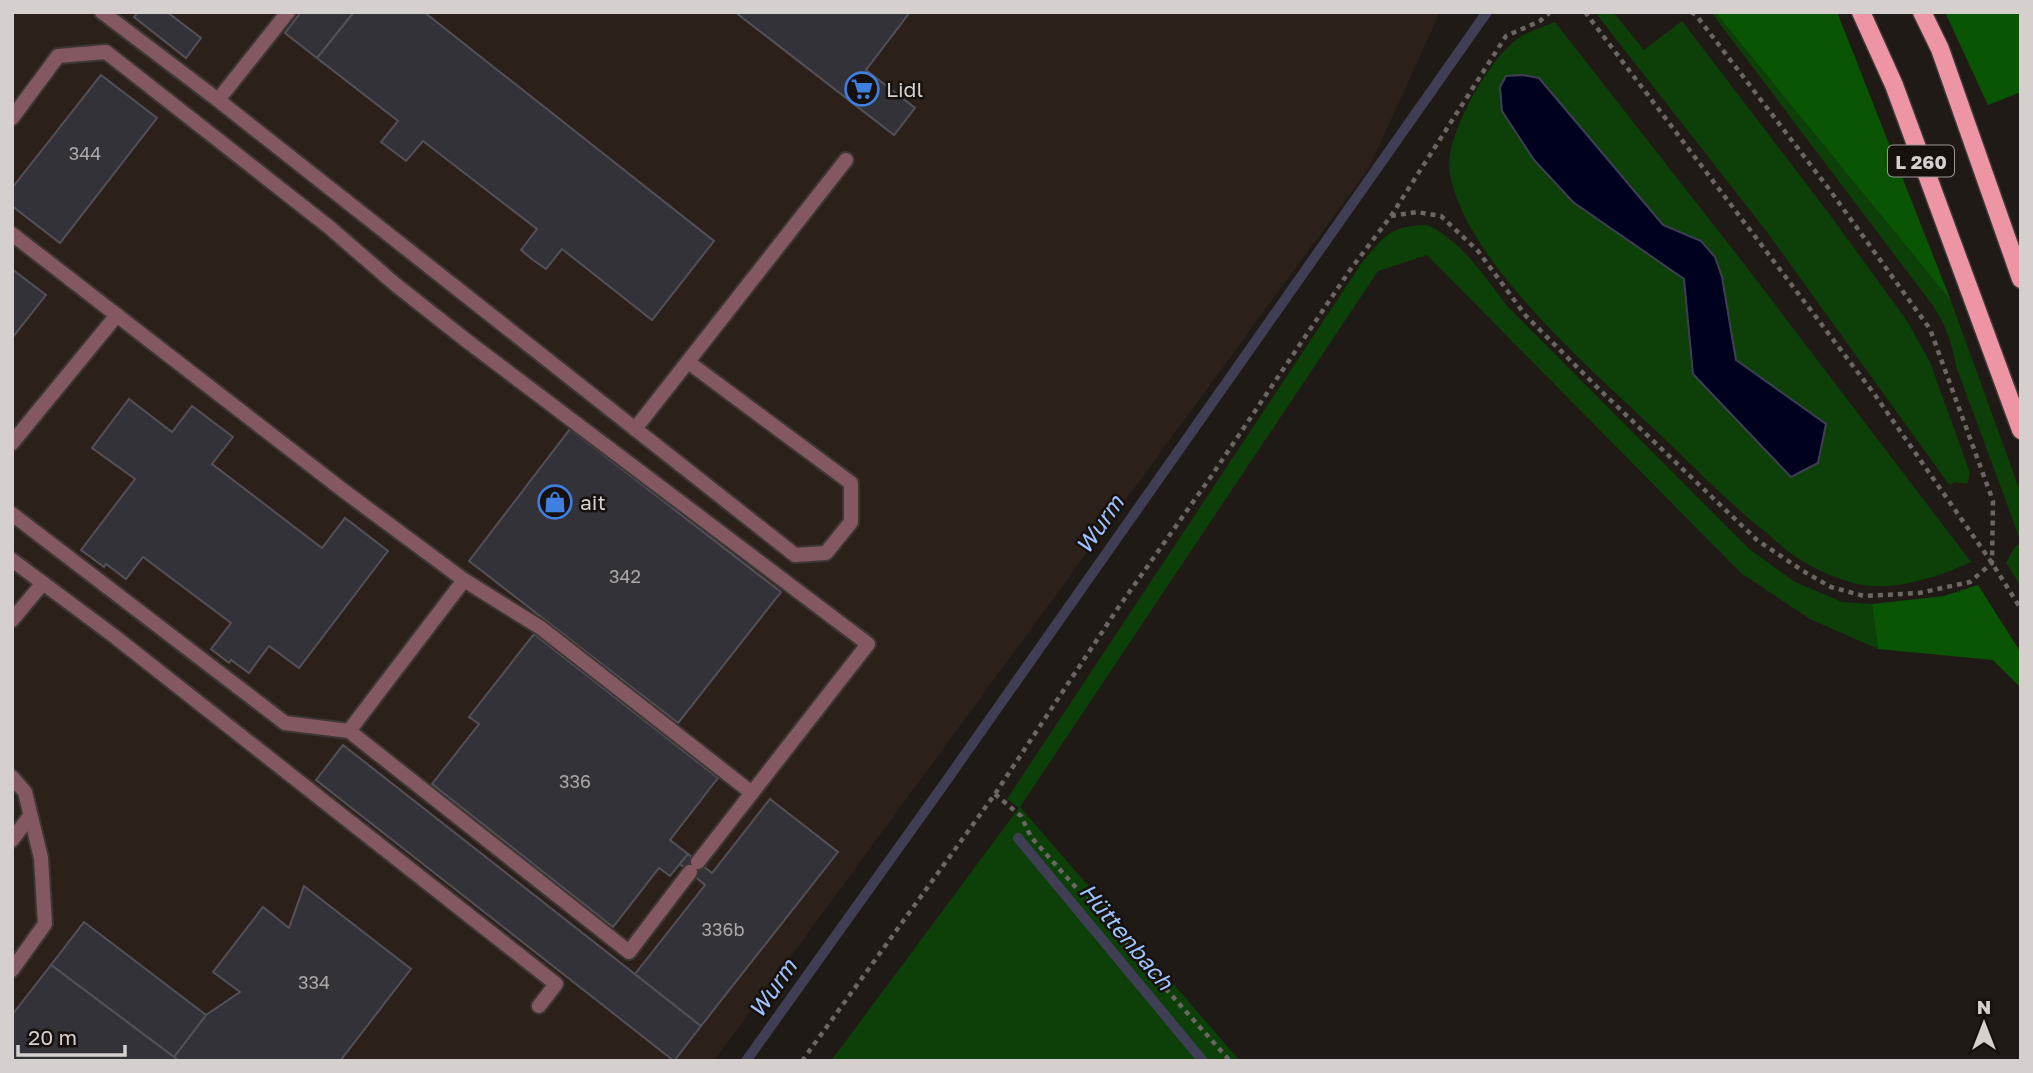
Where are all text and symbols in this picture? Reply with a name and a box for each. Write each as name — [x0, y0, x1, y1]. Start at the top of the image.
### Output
supermarket icon: Lidl — [843, 70, 881, 108]
place label: Lidl — [886, 76, 923, 102]
house number: 344 — [69, 142, 101, 164]
road number: L 260 — [1888, 146, 1954, 176]
shop icon: ait — [536, 483, 574, 521]
water label: Wurm — [1069, 488, 1130, 559]
place label: ait — [580, 489, 606, 515]
house number: 342 — [609, 565, 641, 587]
house number: 336 — [559, 770, 591, 792]
water label: Hüttenbach — [1074, 877, 1180, 996]
house number: 336b — [701, 918, 745, 940]
water label: Wurm — [742, 952, 803, 1023]
house number: 334 — [298, 971, 330, 993]
north arrow — [1949, 989, 2019, 1059]
text: N — [1977, 995, 1991, 1018]
scale bar — [18, 1014, 124, 1058]
text: 20 m — [28, 1024, 77, 1050]

